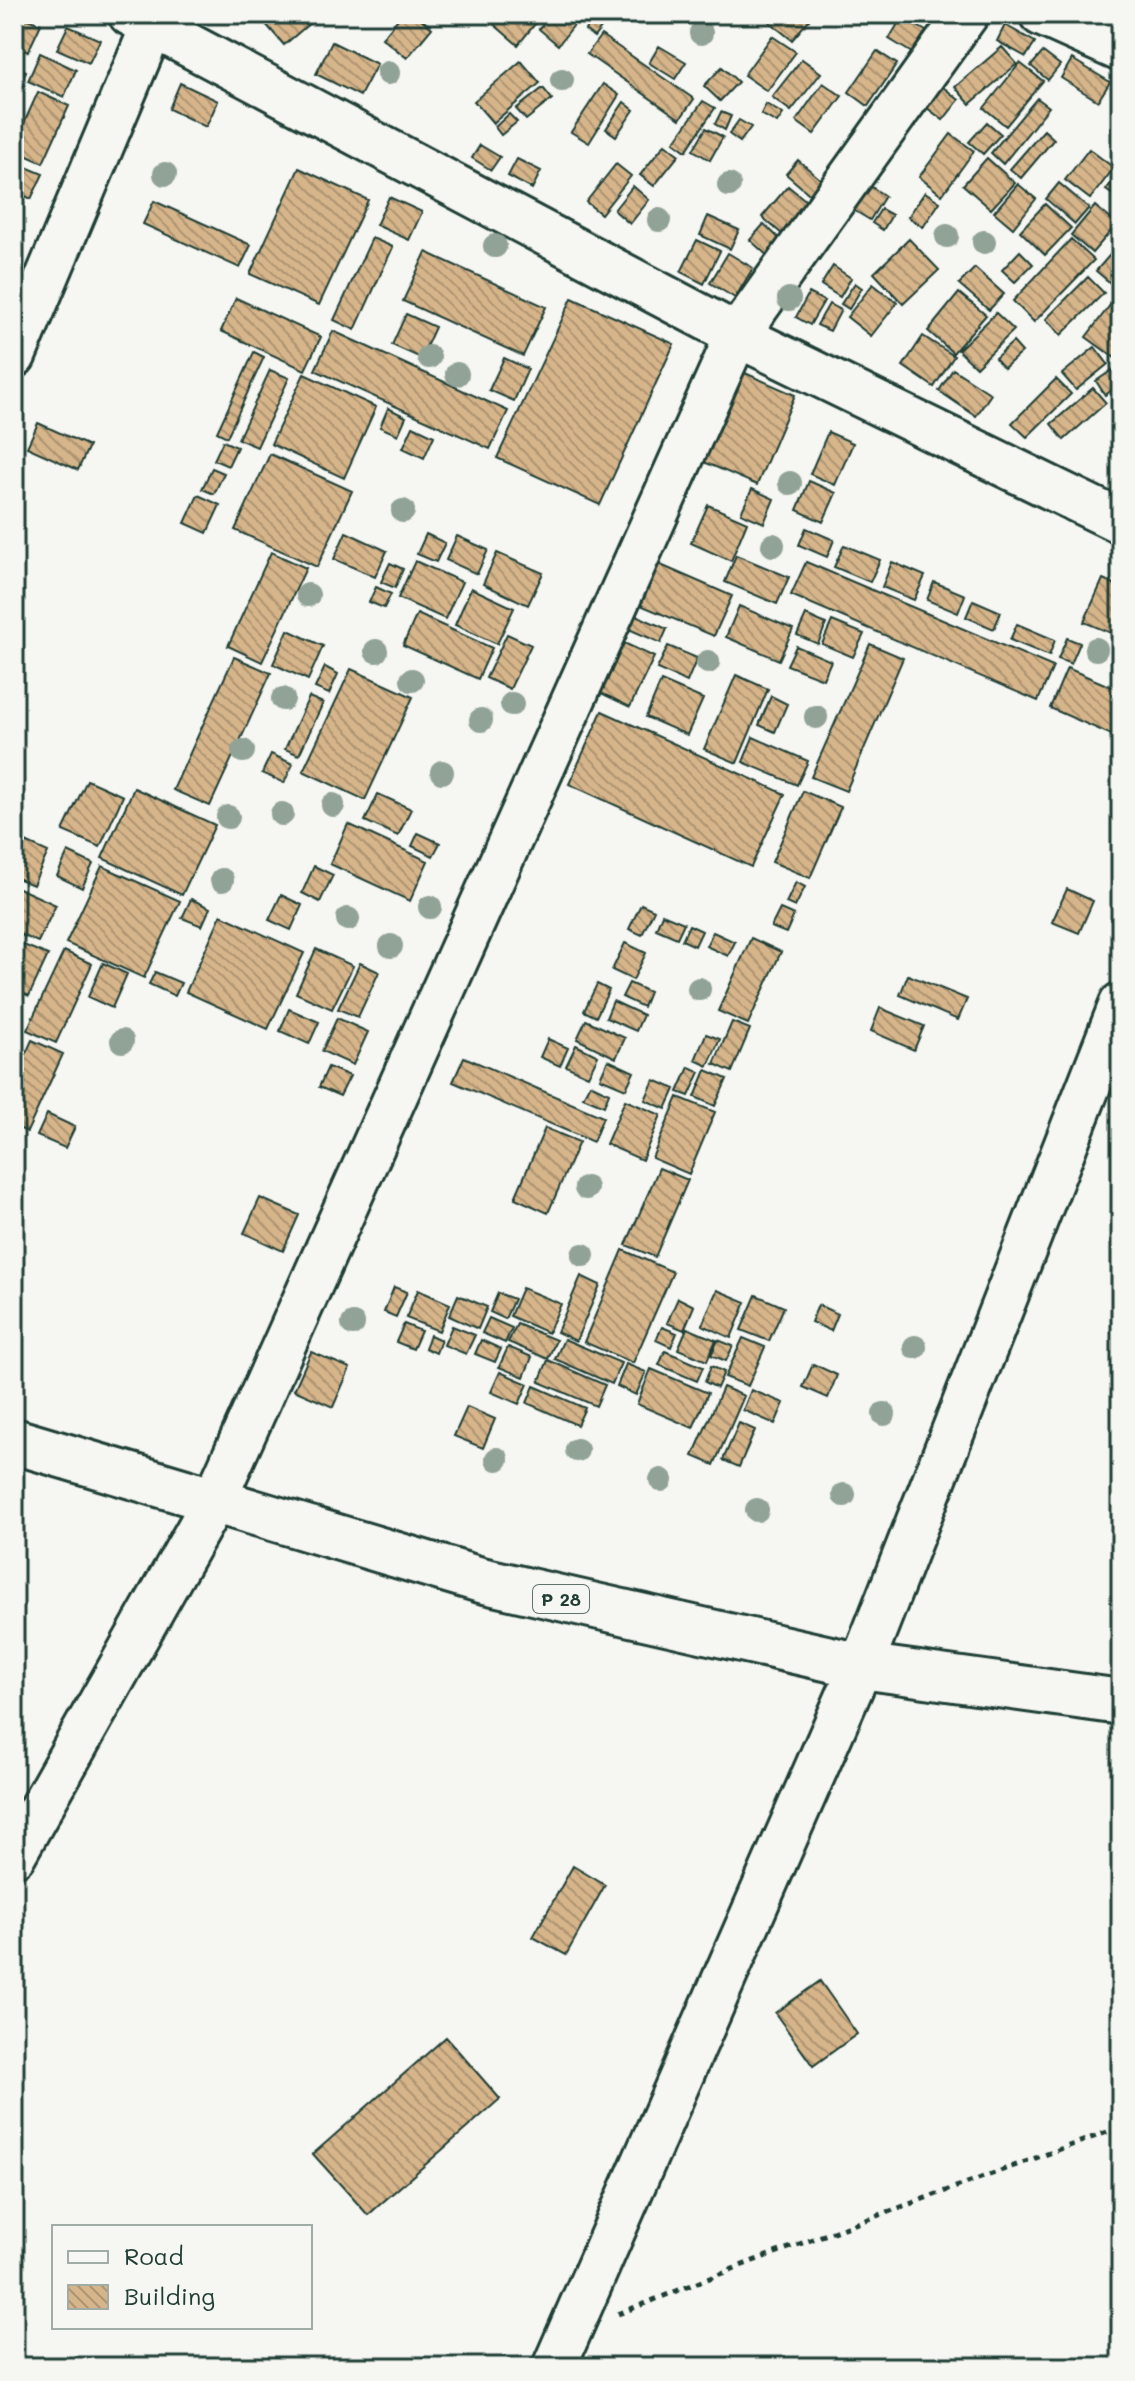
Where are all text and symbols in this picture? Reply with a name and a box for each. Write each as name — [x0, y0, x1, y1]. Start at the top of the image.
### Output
road number: P 28 — [533, 1585, 589, 1613]
legend — [52, 2225, 312, 2329]
text: Road — [124, 2240, 184, 2271]
text: Building — [124, 2280, 215, 2311]

